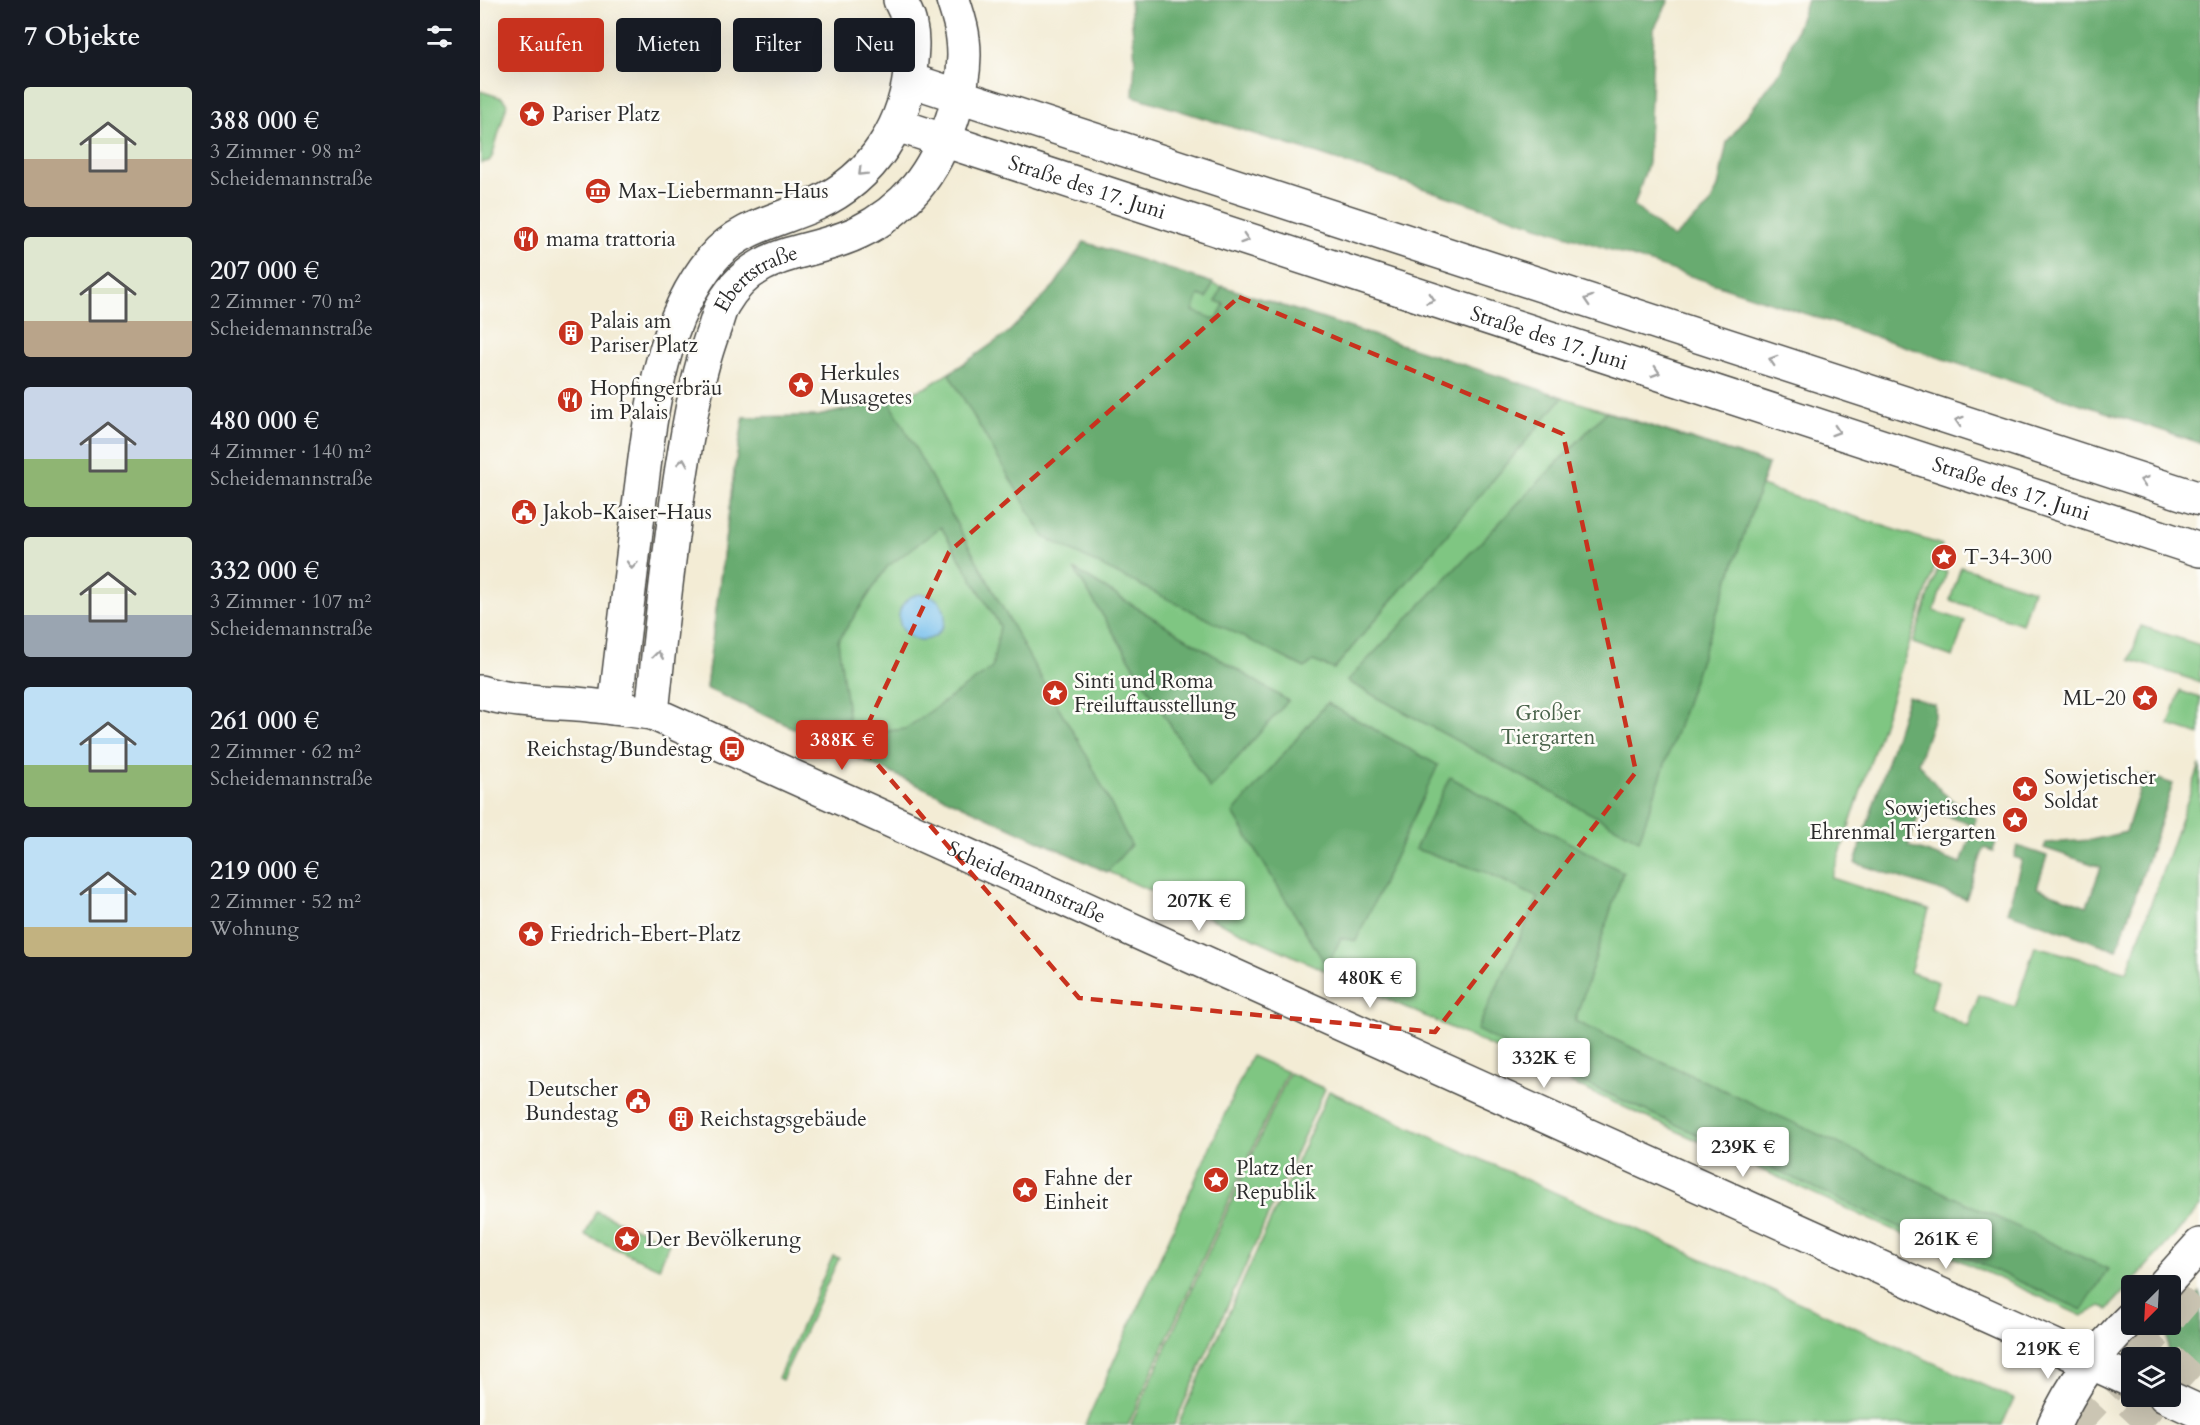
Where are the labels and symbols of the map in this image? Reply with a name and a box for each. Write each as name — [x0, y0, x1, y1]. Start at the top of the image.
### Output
place icon: Pariser Platz — [517, 99, 547, 129]
place label: Pariser Platz — [552, 100, 660, 129]
street label: Straße des 17. Juni — [1005, 148, 1170, 226]
one-way arrow — [859, 164, 870, 175]
museum icon: Max-Liebermann-Haus — [583, 176, 613, 206]
place label: Max-Liebermann-Haus — [618, 177, 829, 206]
restaurant icon: mama trattoria — [511, 224, 541, 254]
place label: mama trattoria — [546, 225, 676, 254]
one-way arrow — [1239, 231, 1250, 244]
street label: Ebertstraße — [707, 238, 801, 317]
one-way arrow — [1425, 292, 1436, 304]
one-way arrow — [1583, 295, 1594, 307]
street label: Straße des 17. Juni — [1467, 299, 1632, 377]
place label: Palais am Pariser Platz — [590, 307, 698, 360]
building icon: Palais am Pariser Platz — [556, 318, 586, 348]
one-way arrow — [1768, 355, 1779, 368]
place label: Herkules Musagetes — [820, 359, 912, 412]
one-way arrow — [1650, 365, 1661, 378]
place icon: Herkules Musagetes — [786, 370, 816, 400]
place label: Hopfingerbräu im Palais — [590, 374, 723, 427]
restaurant icon: Hopfingerbräu im Palais — [555, 385, 585, 415]
one-way arrow — [1954, 416, 1965, 428]
one-way arrow — [1830, 424, 1841, 436]
street label: Straße des 17. Juni — [1929, 449, 2094, 528]
one-way arrow — [677, 457, 689, 466]
one-way arrow — [2139, 476, 2150, 488]
public building icon: Jakob-Kaiser-Haus — [509, 497, 539, 527]
place label: Jakob-Kaiser-Haus — [540, 498, 712, 527]
place icon: T-34-300 — [1929, 542, 1959, 572]
place label: T-34-300 — [1964, 543, 2052, 572]
one-way arrow — [626, 561, 639, 570]
one-way arrow — [652, 651, 664, 660]
place label: Sinti und Roma Freiluftausstellung — [1074, 667, 1236, 720]
place icon: Sinti und Roma Freiluftausstellung — [1040, 678, 1070, 708]
place icon: ML-20 — [2130, 683, 2160, 713]
place label: ML-20 — [2063, 684, 2126, 713]
park label: Großer Tiergarten — [1500, 699, 1596, 752]
pin: 388K € — [793, 720, 891, 771]
bus stop icon: Reichstag/Bundestag — [717, 734, 747, 764]
place label: Reichstag/Bundestag — [527, 735, 712, 764]
place label: Sowjetischer Soldat — [2044, 763, 2156, 816]
place icon: Sowjetischer Soldat — [2010, 774, 2040, 804]
place label: Sowjetisches Ehrenmal Tiergarten — [1809, 794, 1996, 847]
place icon: Sowjetisches Ehrenmal Tiergarten — [2000, 805, 2030, 835]
street label: Scheidemannstraße — [943, 834, 1111, 930]
pin: 207K € — [1150, 881, 1248, 932]
place icon: Friedrich-Ebert-Platz — [516, 919, 546, 949]
place label: Friedrich-Ebert-Platz — [550, 920, 741, 949]
pin: 480K € — [1321, 958, 1419, 1009]
pin: 332K € — [1495, 1038, 1593, 1089]
place label: Deutscher Bundestag — [525, 1075, 618, 1128]
public building icon: Deutscher Bundestag — [623, 1086, 653, 1116]
building icon: Reichstagsgebäude — [666, 1104, 696, 1134]
place label: Reichstagsgebäude — [700, 1105, 867, 1134]
pin: 239K € — [1694, 1127, 1792, 1178]
place label: Platz der Republik — [1236, 1154, 1317, 1207]
place label: Fahne der Einheit — [1044, 1164, 1132, 1217]
place icon: Platz der Republik — [1201, 1165, 1231, 1195]
place icon: Fahne der Einheit — [1010, 1175, 1040, 1205]
pin: 261K € — [1897, 1219, 1995, 1270]
place icon: Der Bevölkerung — [612, 1224, 642, 1254]
place label: Der Bevölkerung — [646, 1225, 801, 1254]
north arrow — [2121, 1275, 2181, 1335]
pin: 219K € — [1999, 1329, 2097, 1380]

